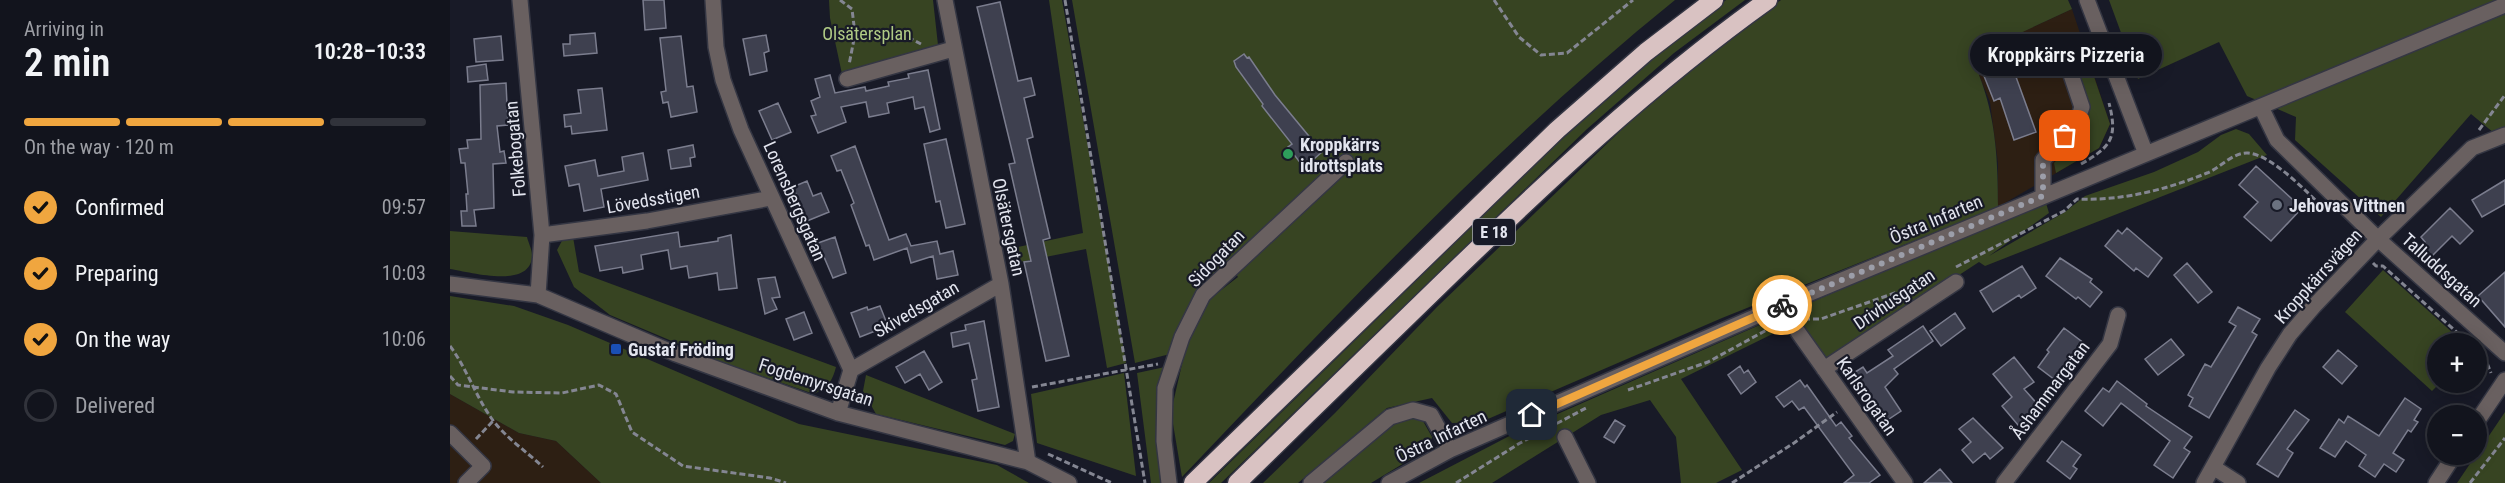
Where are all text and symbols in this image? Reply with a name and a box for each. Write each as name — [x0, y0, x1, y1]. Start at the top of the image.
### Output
text: Arriving in — [24, 17, 104, 41]
park label: Olsätersplan — [822, 23, 912, 44]
callout: Kroppkärrs Pizzeria — [1969, 34, 2161, 76]
text: 10:28–10:33 — [314, 39, 426, 64]
text: 2 min — [24, 40, 110, 86]
text: Kroppkärrs Pizzeria — [1987, 43, 2145, 67]
street label: Folkebogatan — [500, 100, 530, 198]
pin — [2039, 110, 2090, 161]
icon: bag — [2048, 119, 2081, 152]
place label: Kroppkärrs idrottsplats — [1300, 134, 1383, 176]
text: On the way · 120 m — [24, 135, 174, 159]
street label: Lorensbergsgatan — [759, 138, 831, 264]
marker: Kroppkärrs idrottsplats — [1281, 147, 1295, 161]
street label: Olsätersgatan — [988, 176, 1030, 278]
street label: Lövedsstigen — [605, 180, 701, 218]
street label: Östra Infarten — [1887, 190, 1985, 248]
icon: check — [24, 191, 57, 224]
text: Confirmed — [75, 195, 164, 220]
text: 09:57 — [382, 195, 426, 219]
place label: Jehovas Vittnen — [2289, 195, 2405, 216]
marker: Jehovas Vittnen — [2270, 198, 2284, 212]
road number: E 18 — [1473, 219, 1515, 245]
street label: Kroppkärrsvägen — [2270, 224, 2366, 328]
street label: Sidogatan — [1184, 225, 1248, 291]
street label: Talluddsgatan — [2398, 229, 2486, 311]
icon: check — [24, 257, 57, 290]
text: Preparing — [75, 261, 159, 286]
text: 10:03 — [382, 261, 426, 285]
street label: Drivhusgatan — [1849, 264, 1939, 334]
courier — [1752, 275, 1812, 335]
street label: Skivedsgatan — [870, 276, 962, 342]
icon: bike — [1766, 289, 1799, 322]
icon: check — [24, 323, 57, 356]
text: On the way — [75, 327, 170, 352]
text: 10:06 — [382, 327, 426, 351]
map controls — [2427, 333, 2487, 465]
button: + — [2427, 333, 2487, 393]
street label: Åshammargatan — [2006, 336, 2094, 443]
place label: Gustaf Fröding — [628, 339, 734, 360]
marker: Gustaf Fröding — [609, 342, 623, 356]
street label: Karlsrogatan — [1832, 353, 1902, 439]
street label: Fogdemyrsgatan — [756, 354, 876, 410]
pin — [1506, 389, 1557, 440]
text: Delivered — [75, 393, 155, 418]
icon: home — [1515, 398, 1548, 431]
street label: Östra Infarten — [1392, 405, 1490, 467]
button: − — [2427, 405, 2487, 465]

